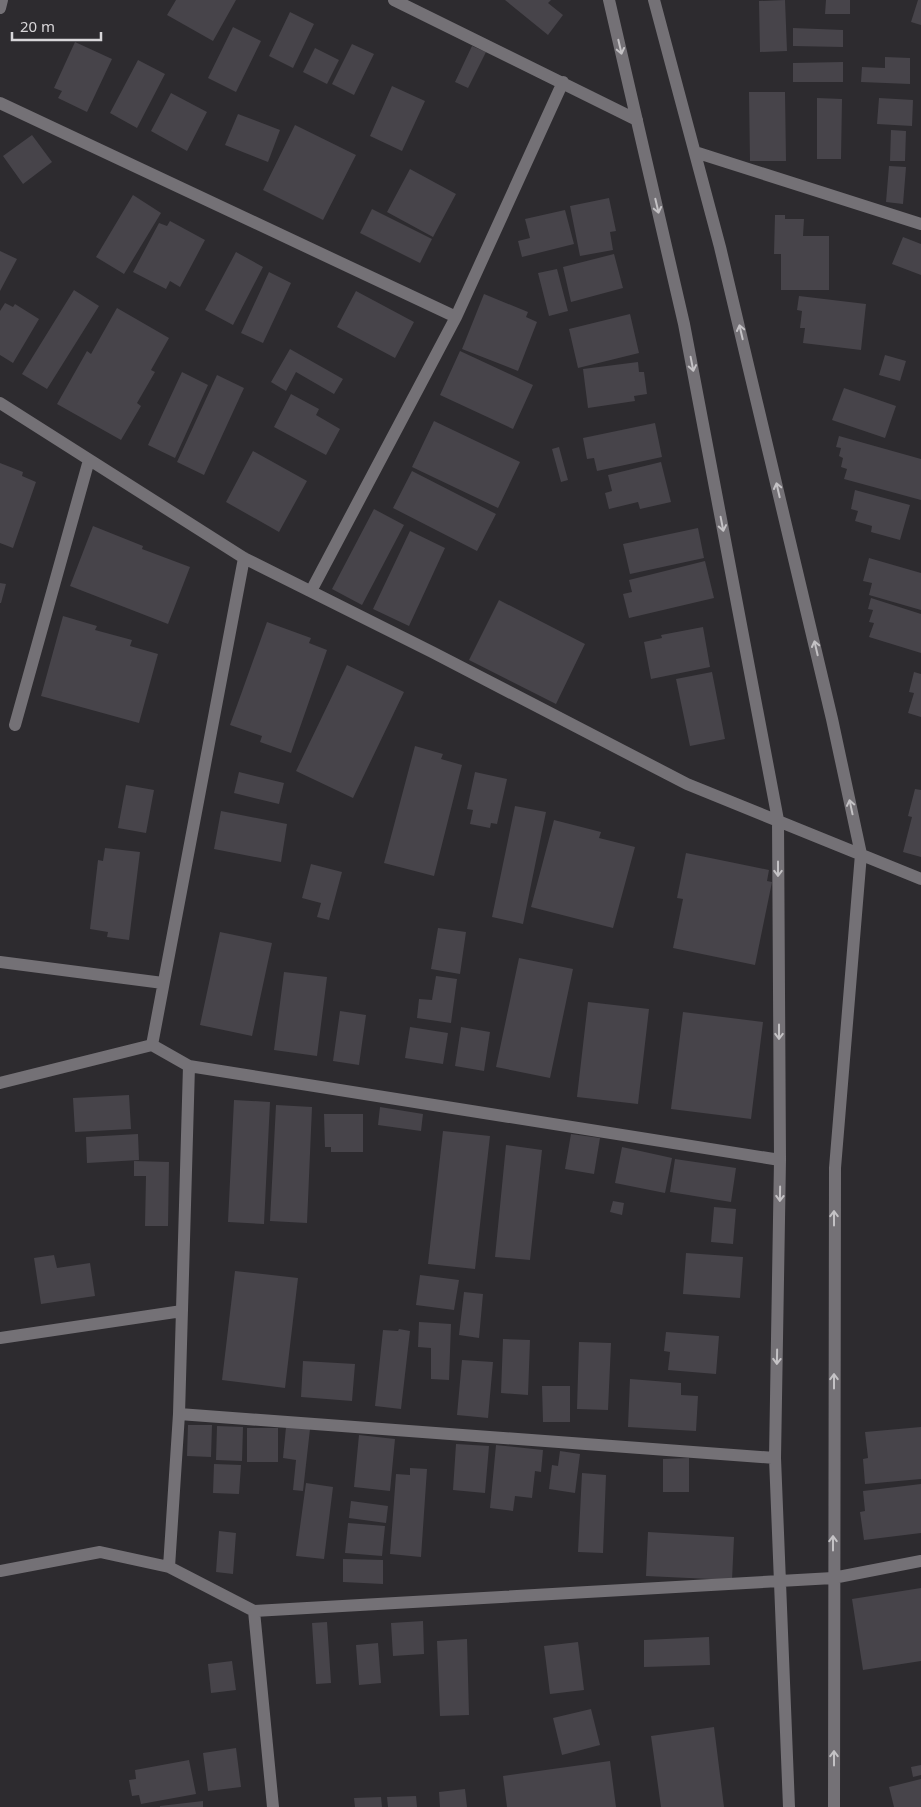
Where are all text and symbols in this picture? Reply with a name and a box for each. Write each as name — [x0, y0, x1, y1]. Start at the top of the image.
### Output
scale bar — [12, 10, 101, 42]
text: 20 m — [20, 16, 55, 36]
one-way arrow — [616, 39, 625, 55]
one-way arrow — [653, 197, 662, 213]
one-way arrow — [736, 325, 745, 341]
one-way arrow — [688, 356, 697, 372]
one-way arrow — [773, 483, 782, 499]
one-way arrow — [718, 516, 727, 532]
one-way arrow — [811, 641, 820, 657]
one-way arrow — [846, 799, 855, 815]
one-way arrow — [773, 860, 783, 877]
one-way arrow — [774, 1023, 784, 1039]
one-way arrow — [775, 1186, 785, 1202]
one-way arrow — [829, 1211, 839, 1227]
one-way arrow — [772, 1348, 782, 1364]
one-way arrow — [829, 1373, 839, 1390]
one-way arrow — [828, 1536, 838, 1552]
one-way arrow — [829, 1751, 839, 1767]

